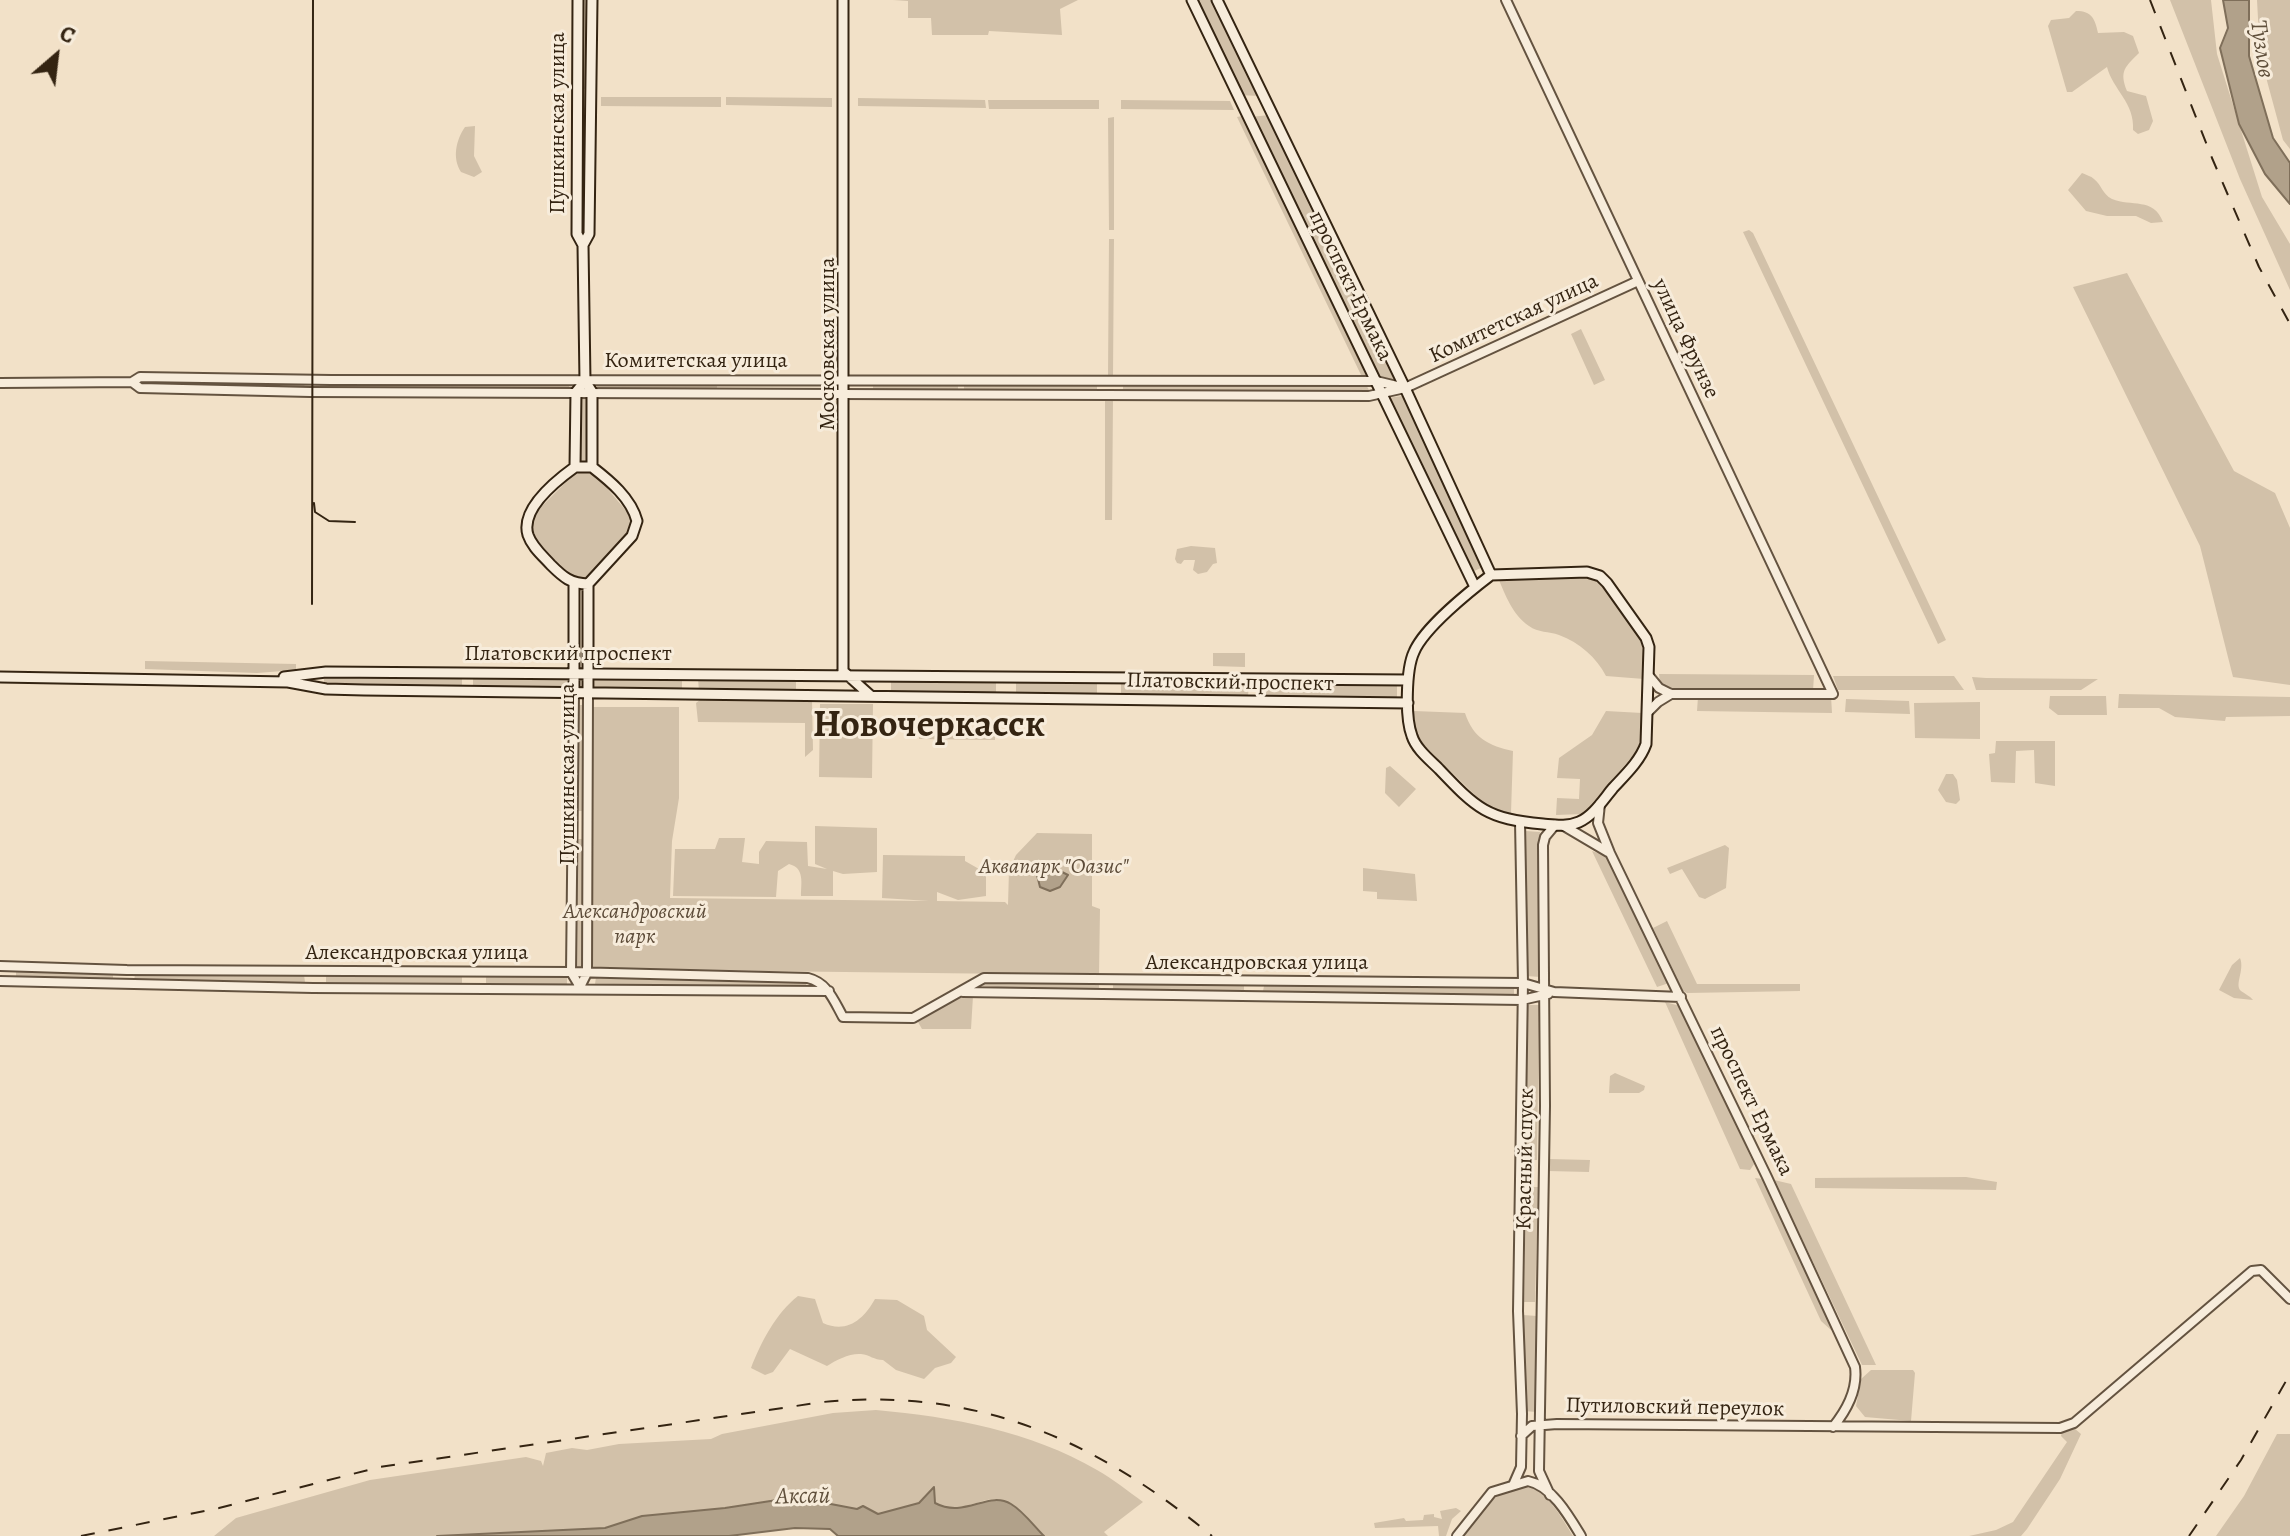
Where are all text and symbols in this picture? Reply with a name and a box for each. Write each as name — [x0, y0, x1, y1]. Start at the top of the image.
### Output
north arrow — [16, 16, 96, 96]
text: С — [54, 18, 80, 51]
water label: Тузлов — [2243, 18, 2279, 80]
street label: Пушкинская улица — [546, 32, 572, 214]
street label: проспект Ермака — [1302, 207, 1398, 365]
street label: Московская улица — [816, 257, 842, 431]
street label: Комитетская улица — [1425, 268, 1603, 370]
street label: улица Фрунзе — [1646, 275, 1724, 403]
street label: Комитетская улица — [604, 349, 788, 375]
street label: Платовский проспект — [464, 642, 672, 668]
street label: Платовский проспект — [1126, 668, 1334, 698]
street label: Пушкинская улица — [556, 683, 582, 865]
district label: Новочеркасск — [813, 704, 1045, 750]
park label: Аквапарк "Оазис" — [979, 855, 1129, 881]
park label: Александровский парк — [563, 900, 707, 952]
street label: Александровская улица — [306, 941, 528, 967]
street label: Александровская улица — [1146, 951, 1368, 977]
street label: проспект Ермака — [1703, 1022, 1799, 1180]
street label: Красный спуск — [1512, 1088, 1540, 1230]
street label: Путиловский переулок — [1565, 1393, 1785, 1423]
water label: Аксай — [775, 1482, 831, 1512]

